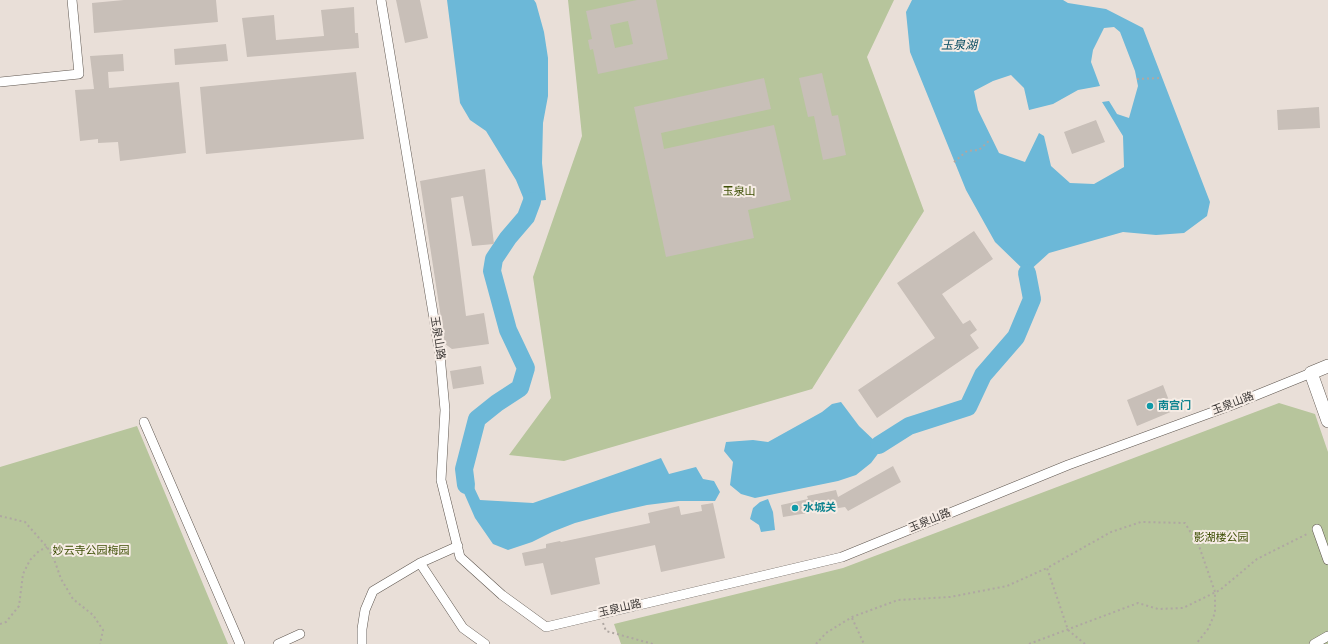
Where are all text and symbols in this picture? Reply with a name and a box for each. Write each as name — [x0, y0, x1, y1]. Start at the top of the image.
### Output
water label: 玉泉湖 — [941, 39, 977, 53]
park label: 玉泉山 — [723, 185, 755, 199]
street label: 玉泉山路 — [427, 315, 447, 361]
street label: 玉泉山路 — [1210, 390, 1256, 418]
place label: 南宫门 — [1158, 399, 1191, 413]
marker: 南宫门 — [1145, 401, 1155, 411]
place label: 水城关 — [803, 501, 836, 515]
marker: 水城关 — [790, 503, 800, 513]
street label: 玉泉山路 — [907, 507, 953, 535]
park label: 影湖楼公园 — [1194, 531, 1248, 545]
park label: 妙云寺公园梅园 — [53, 544, 129, 558]
street label: 玉泉山路 — [597, 598, 643, 620]

